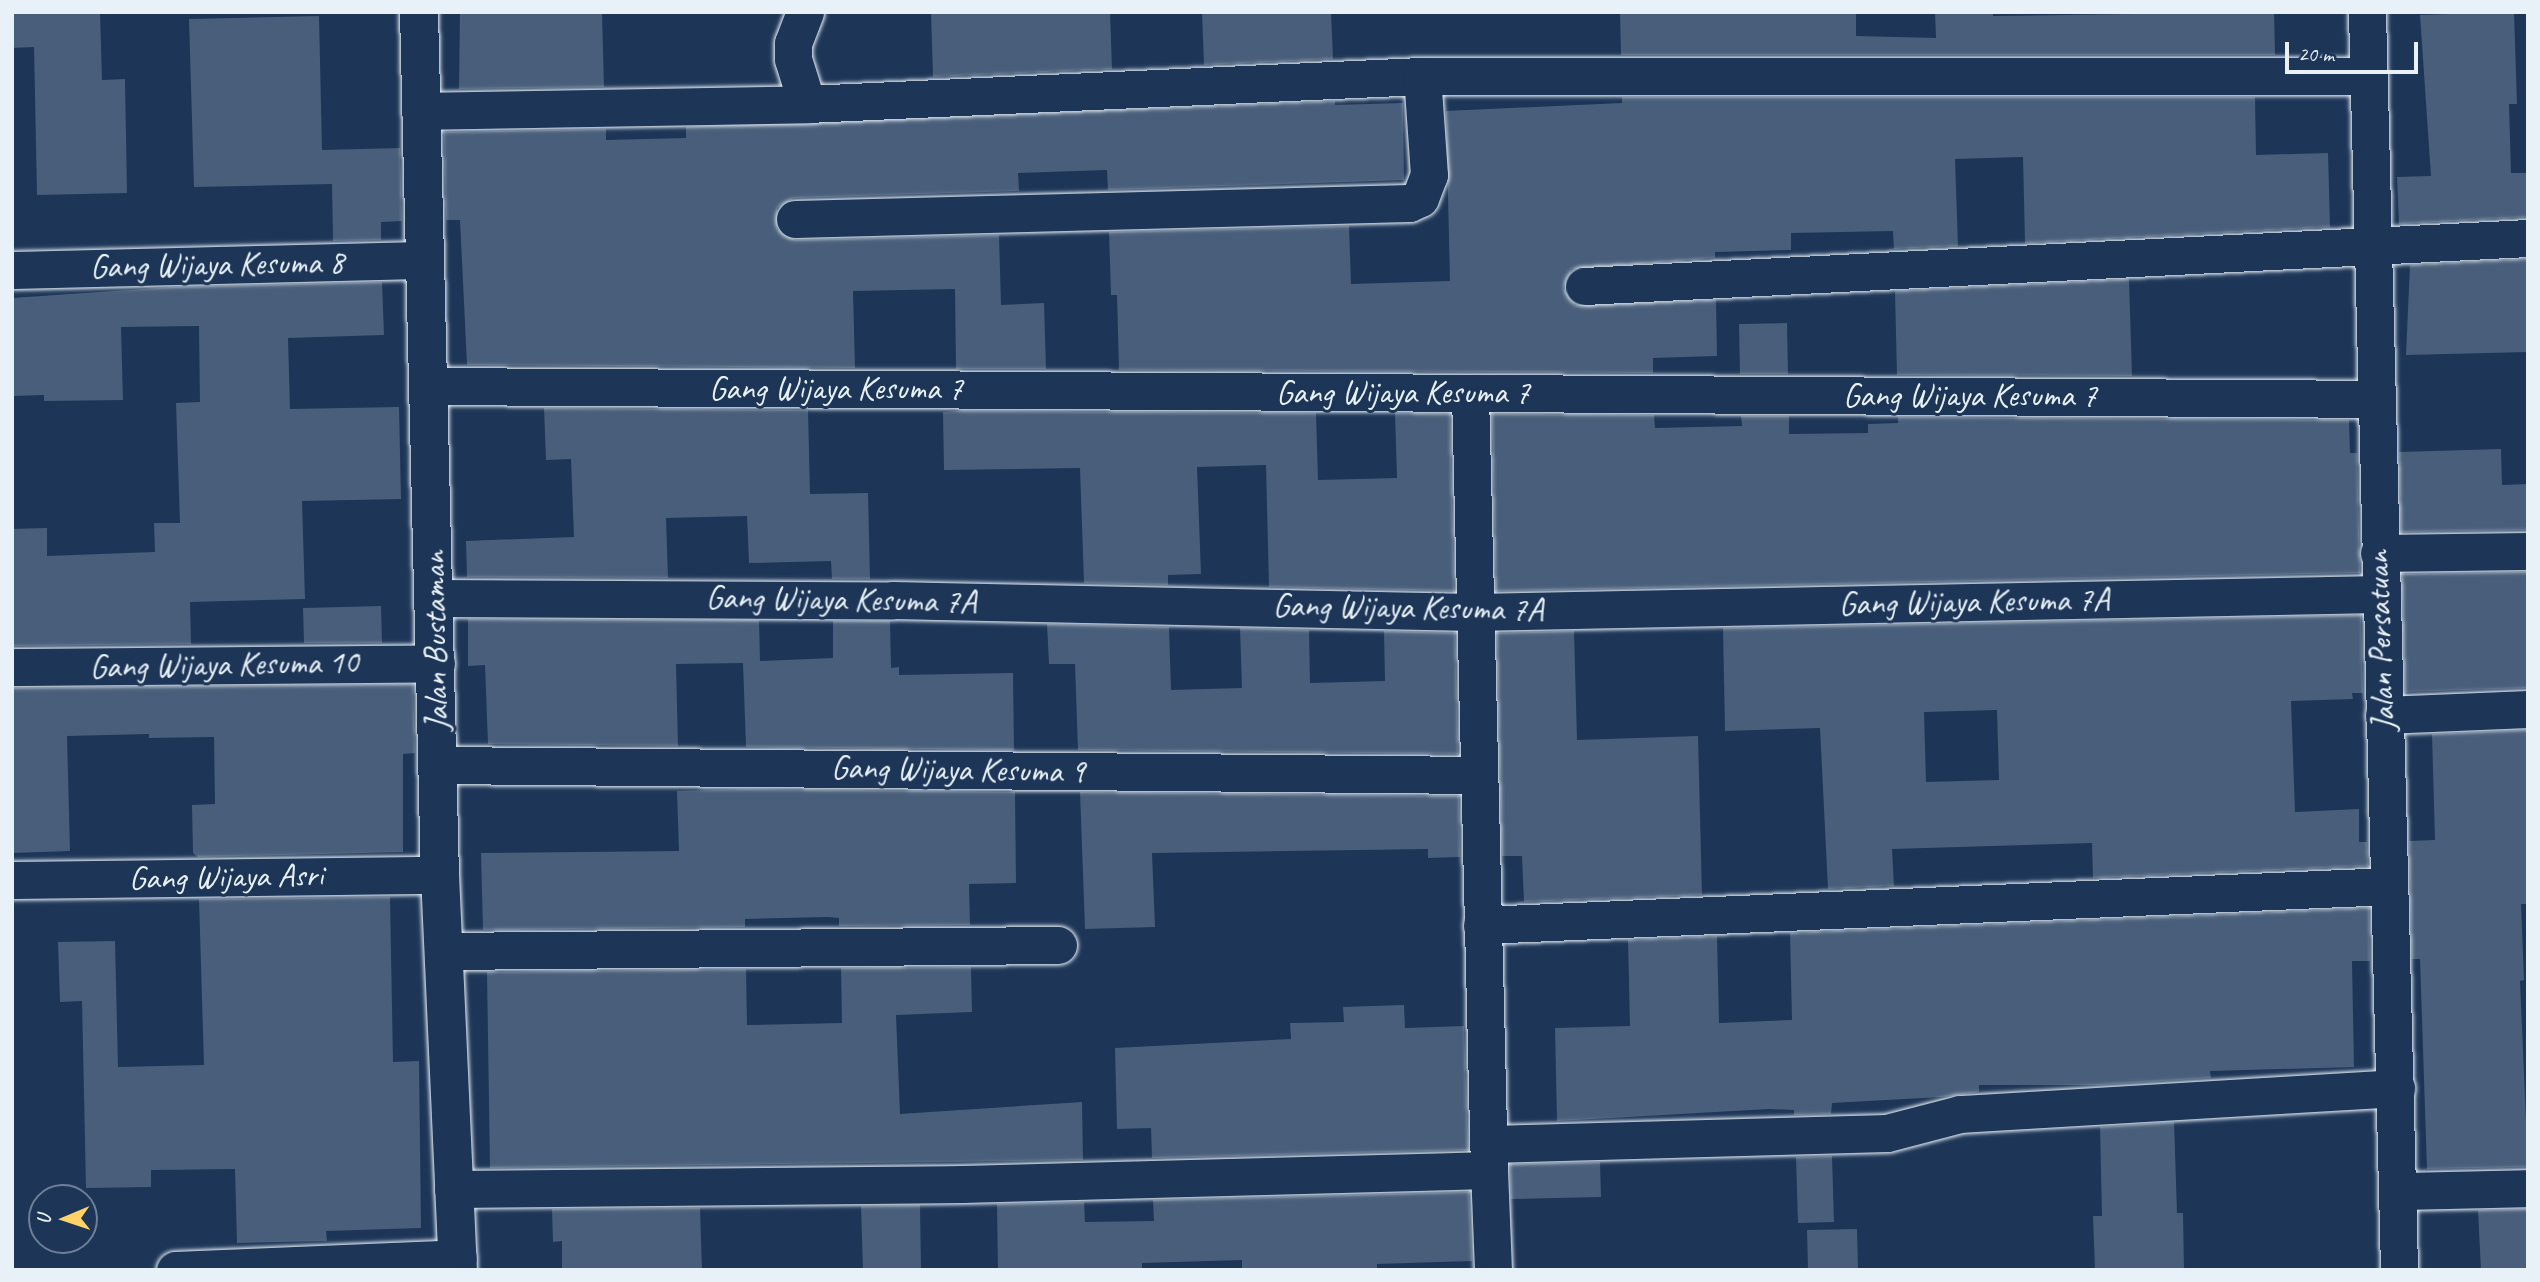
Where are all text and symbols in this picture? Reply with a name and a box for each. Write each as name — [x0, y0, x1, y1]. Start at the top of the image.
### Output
scale bar — [2288, 28, 2421, 72]
text: 20 m — [2298, 41, 2334, 67]
street label: Gang Wijaya Kesuma 8 — [89, 243, 345, 287]
street label: Gang Wijaya Kesuma 7 — [709, 369, 963, 409]
street label: Gang Wijaya Kesuma 7 — [1276, 373, 1530, 413]
street label: Gang Wijaya Kesuma 7 — [1843, 376, 2097, 416]
street label: Jalan Persatuan — [2358, 550, 2404, 732]
street label: Jalan Bustaman — [415, 552, 457, 730]
street label: Gang Wijaya Kesuma 7A — [705, 578, 977, 622]
street label: Gang Wijaya Kesuma 7A — [1838, 580, 2110, 624]
street label: Gang Wijaya Kesuma 7A — [1272, 586, 1544, 630]
street label: Gang Wijaya Kesuma 10 — [89, 643, 359, 687]
street label: Gang Wijaya Kesuma 9 — [830, 748, 1086, 792]
street label: Gang Wijaya Asri — [129, 856, 323, 898]
north arrow — [28, 1184, 98, 1254]
text: U — [32, 1215, 56, 1225]

